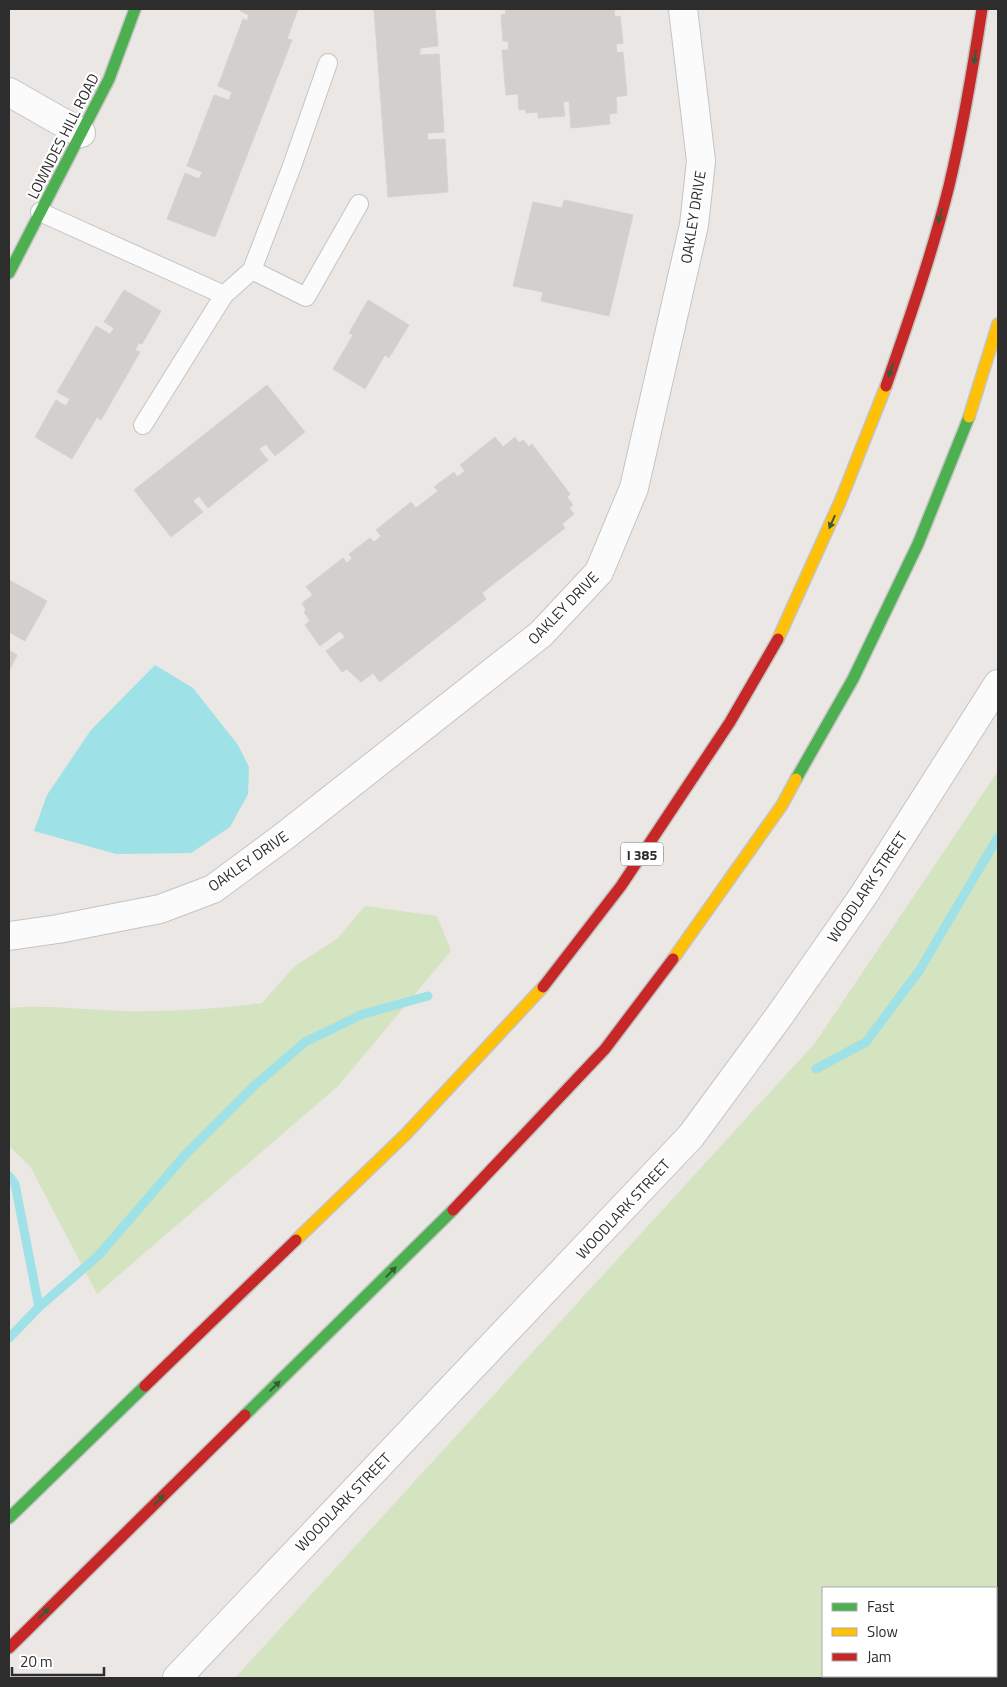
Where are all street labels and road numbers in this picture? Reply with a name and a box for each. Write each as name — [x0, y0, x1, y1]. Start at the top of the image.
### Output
street label: LOWNDES HILL ROAD — [21, 69, 105, 203]
street label: OAKLEY DRIVE — [674, 169, 712, 265]
street label: OAKLEY DRIVE — [522, 566, 604, 650]
street label: OAKLEY DRIVE — [203, 825, 293, 897]
street label: WOODLARK STREET — [821, 827, 913, 947]
road number: I 385 — [621, 842, 663, 866]
street label: WOODLARK STREET — [570, 1154, 676, 1264]
street label: WOODLARK STREET — [290, 1447, 396, 1557]

